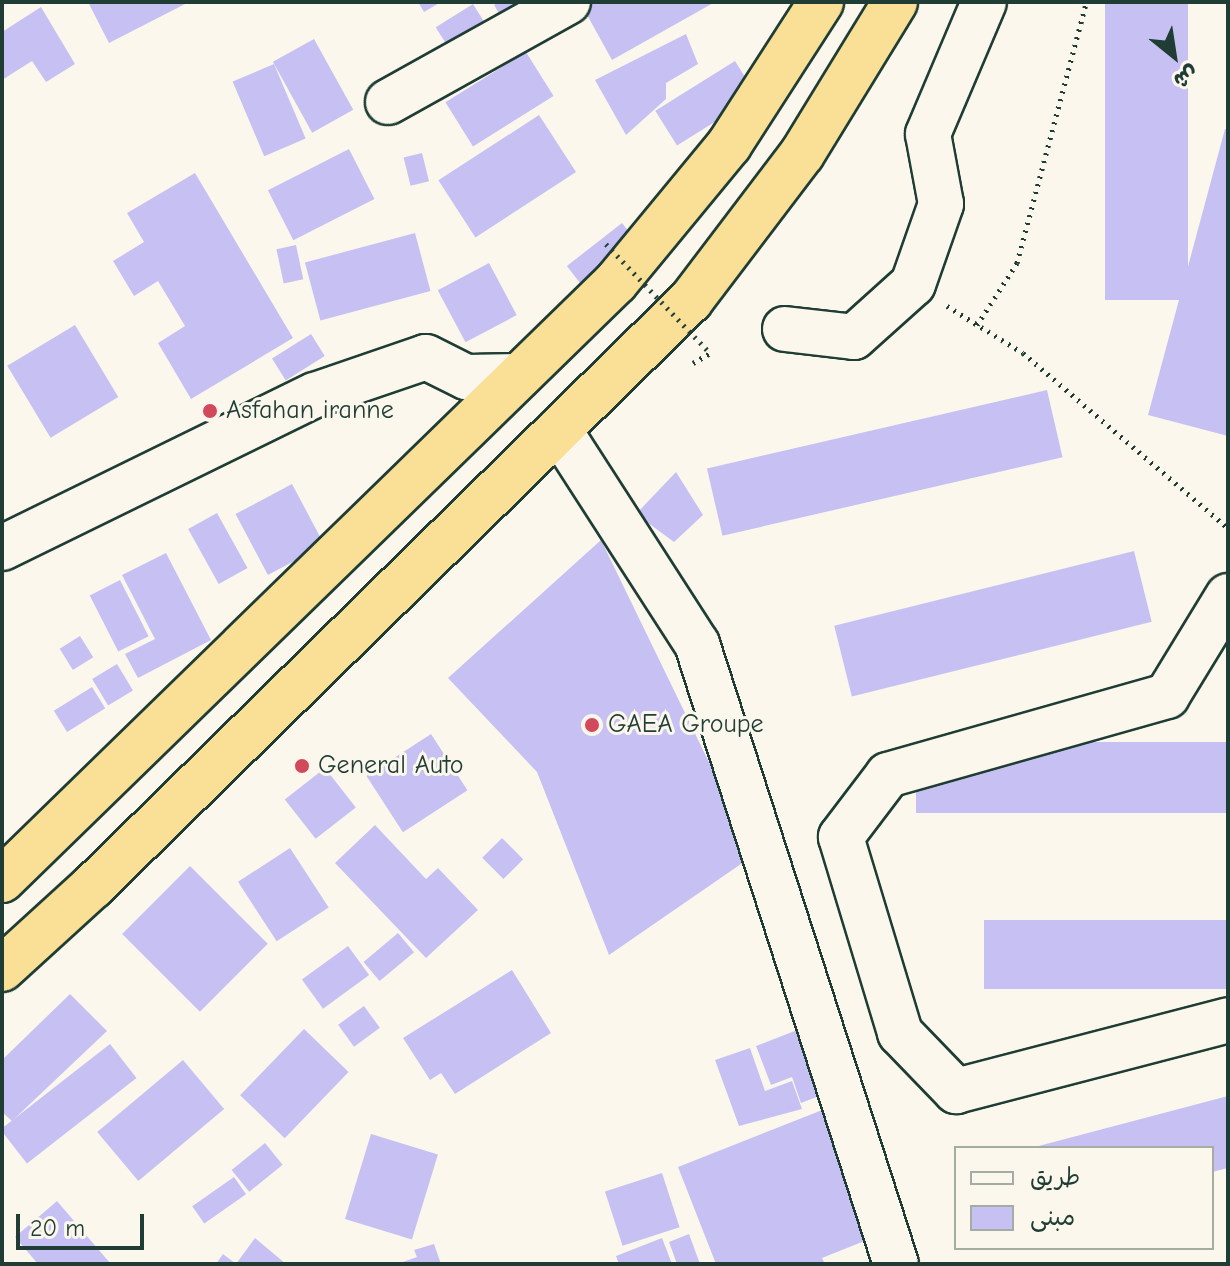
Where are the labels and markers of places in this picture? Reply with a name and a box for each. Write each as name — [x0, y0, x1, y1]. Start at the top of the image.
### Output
place label: Asfahan iranne — [226, 395, 394, 427]
marker: Asfahan iranne — [201, 402, 219, 420]
place label: GAEA Groupe — [608, 709, 764, 741]
marker: GAEA Groupe — [583, 716, 601, 734]
place label: General Auto — [318, 750, 463, 782]
marker: General Auto — [293, 757, 311, 775]

